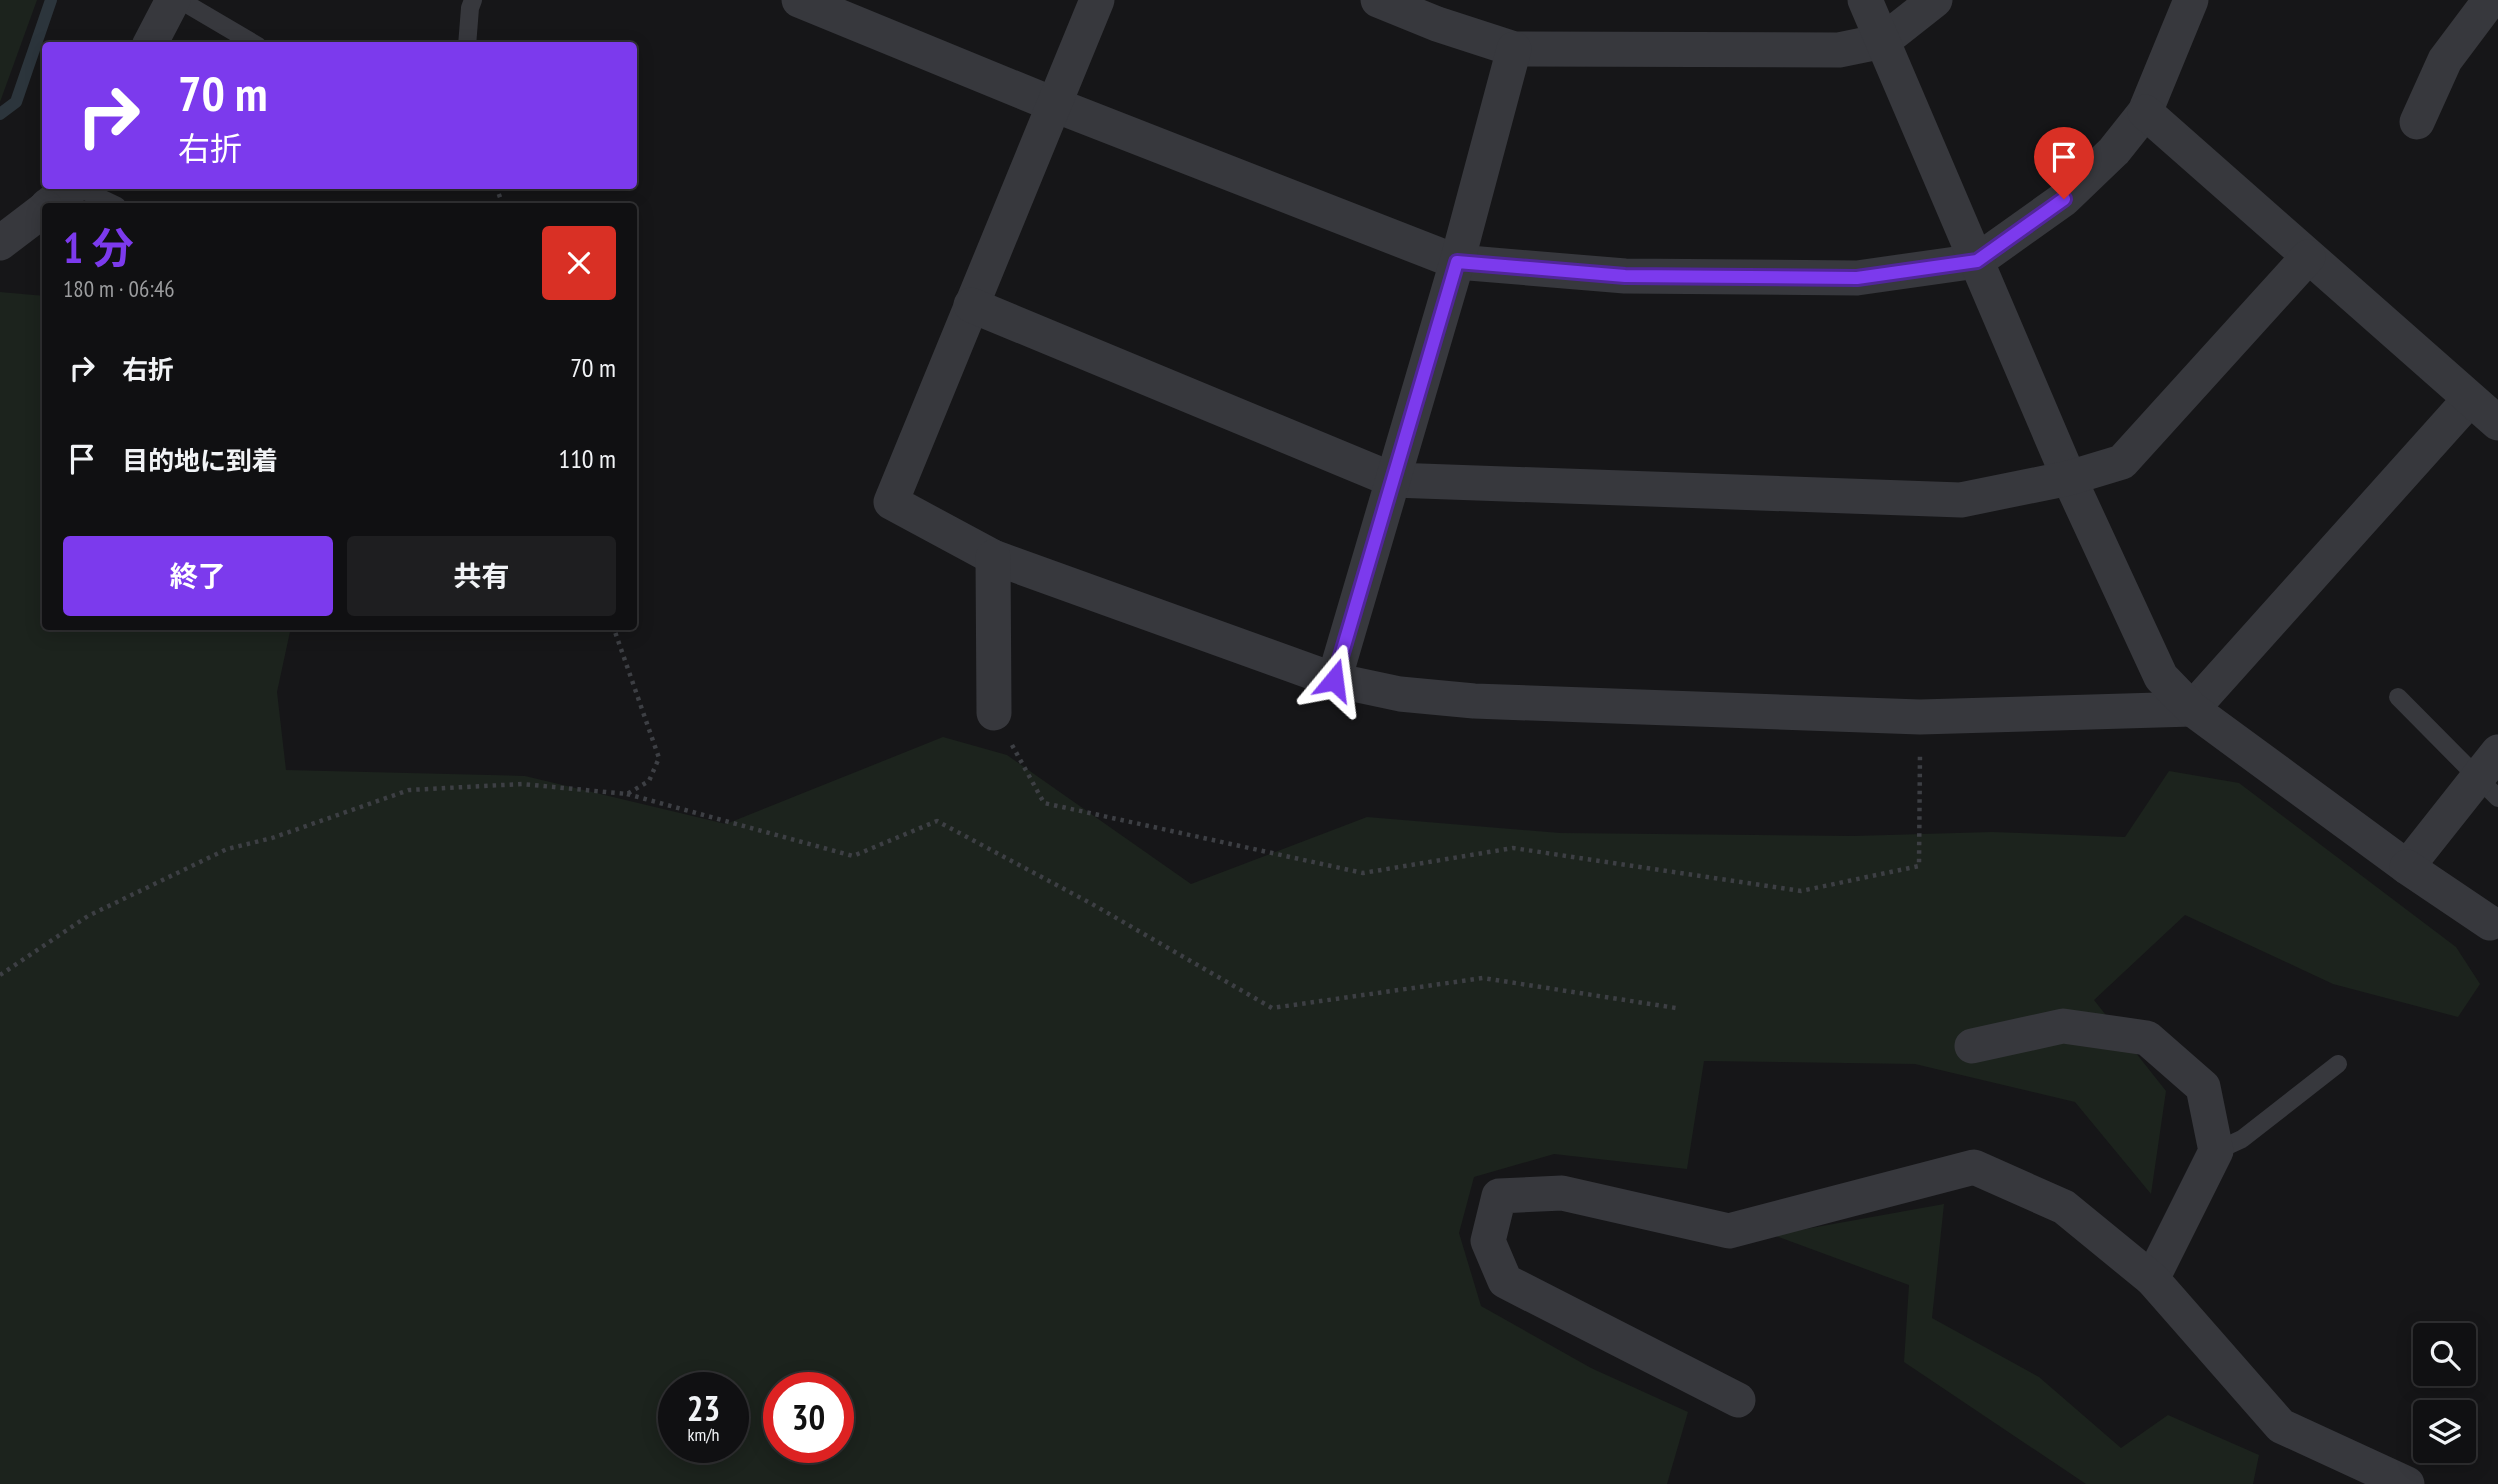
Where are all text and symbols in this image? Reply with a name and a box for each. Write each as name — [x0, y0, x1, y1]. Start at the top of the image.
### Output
text: 70 m — [178, 61, 267, 125]
icon: right — [63, 70, 154, 161]
text: 右折 — [178, 127, 242, 169]
pin — [2034, 127, 2094, 199]
icon: arrive — [2045, 138, 2083, 176]
text: 1 分 — [63, 220, 134, 275]
button: close — [542, 226, 616, 300]
text: 180 m · 06:46 — [63, 274, 175, 303]
icon: right — [63, 349, 101, 387]
text: 70 m — [570, 351, 616, 384]
text: 右折 — [122, 353, 174, 386]
icon: arrive — [63, 440, 101, 478]
text: 110 m — [558, 442, 616, 475]
text: 目的地に到着 — [122, 444, 278, 477]
button: 終了 — [63, 536, 333, 616]
button: 共有 — [347, 536, 616, 616]
position arrow — [1297, 643, 1371, 717]
map controls — [2413, 1323, 2476, 1463]
button: search — [2413, 1323, 2476, 1386]
speed limit sign: 30 — [763, 1372, 854, 1463]
text: 23 — [687, 1385, 720, 1431]
button: layers — [2413, 1400, 2476, 1463]
text: km/h — [688, 1423, 719, 1446]

